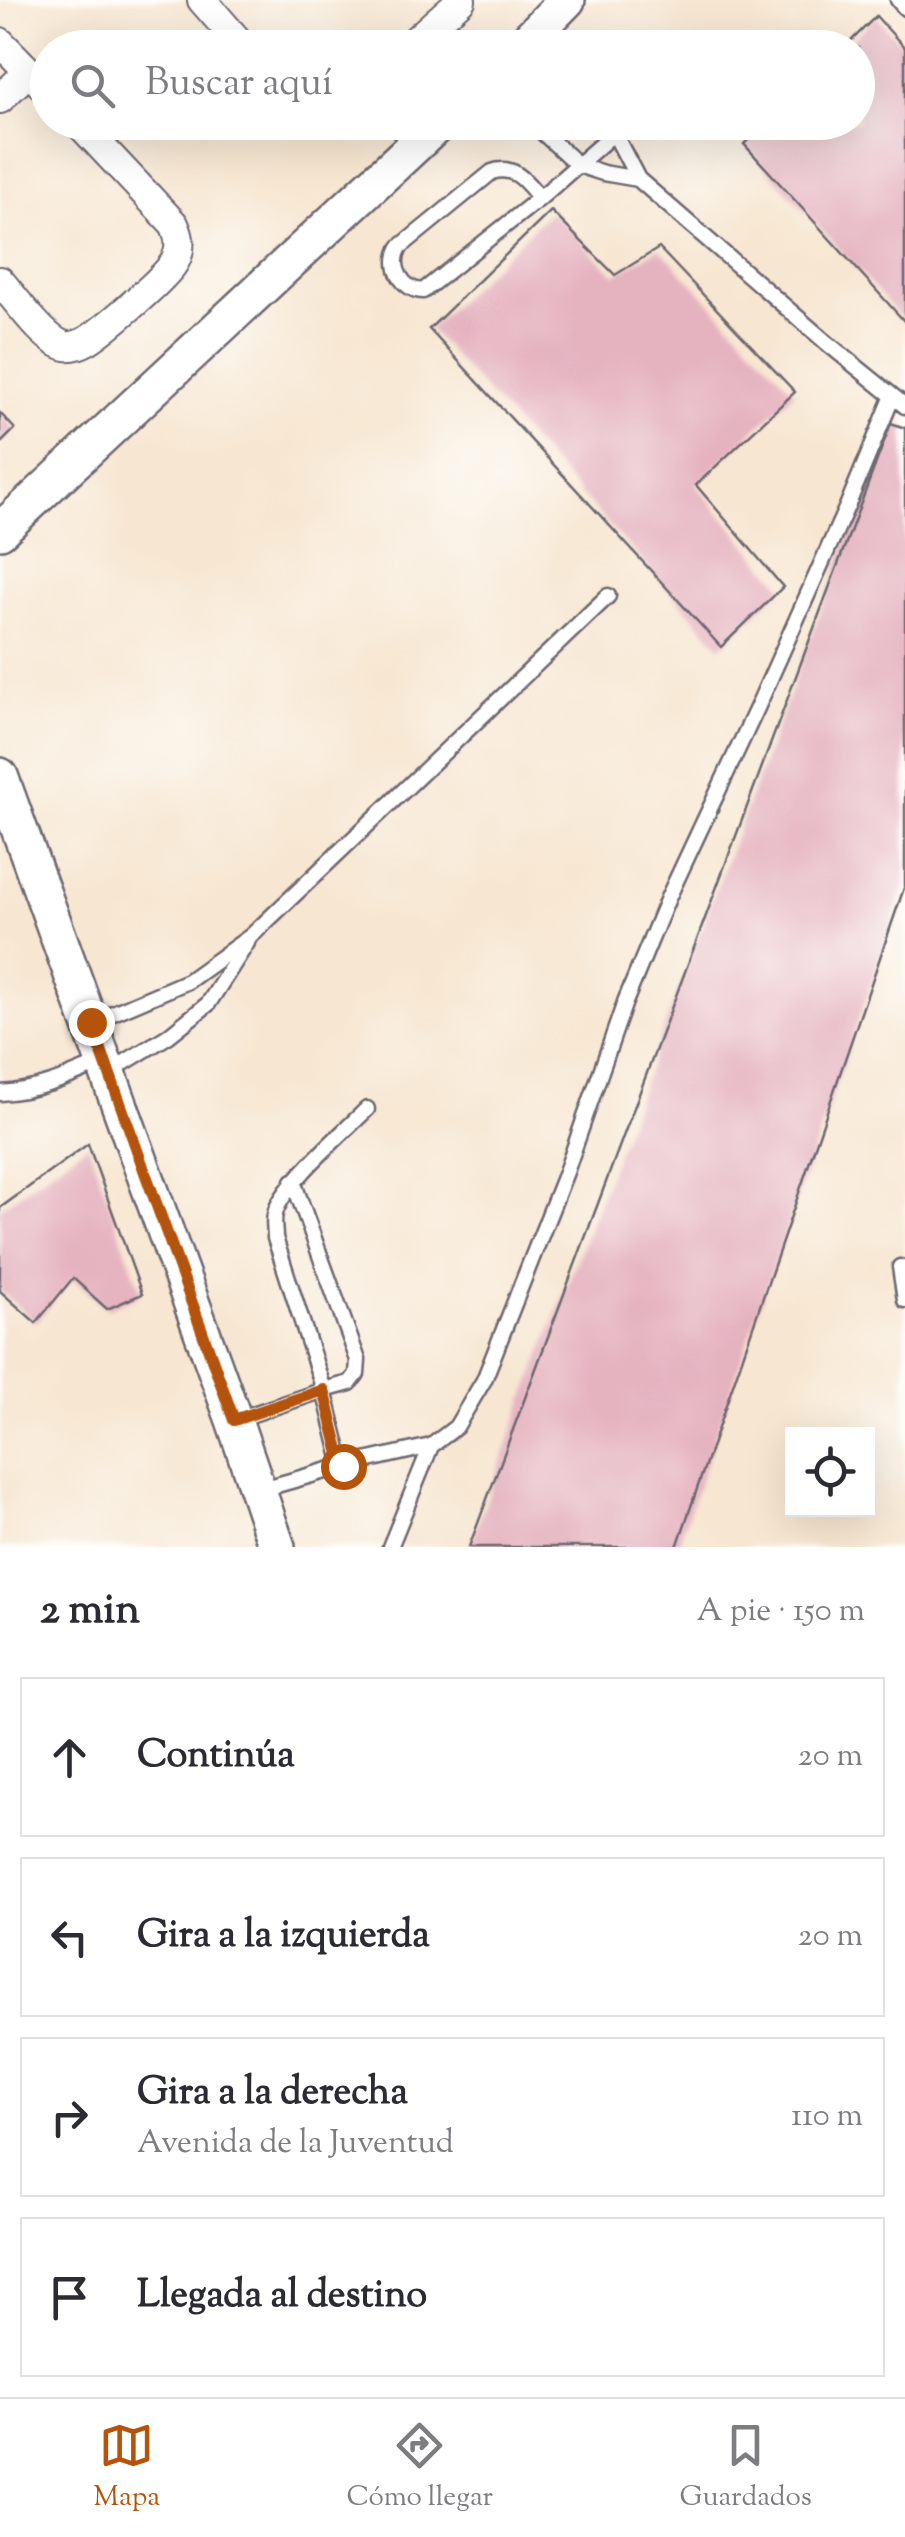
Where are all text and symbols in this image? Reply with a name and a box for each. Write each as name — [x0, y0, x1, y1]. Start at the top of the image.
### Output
search box — [30, 30, 875, 140]
icon: search — [65, 58, 120, 113]
text: Buscar aquí — [145, 58, 333, 112]
route end — [69, 1000, 115, 1046]
map controls — [785, 1427, 875, 1517]
button: locate — [785, 1427, 875, 1517]
route start — [321, 1444, 367, 1490]
text: 2 min — [40, 1582, 140, 1642]
text: A pie · 150 m — [697, 1589, 865, 1635]
icon: ahead — [42, 1730, 97, 1785]
text: Continúa — [137, 1730, 295, 1784]
text: 20 m — [798, 1734, 863, 1780]
icon: left — [42, 1910, 97, 1965]
text: Gira a la izquierda — [137, 1910, 430, 1964]
text: 20 m — [798, 1914, 863, 1960]
text: Gira a la derecha — [137, 2067, 408, 2121]
icon: right — [42, 2090, 97, 2145]
text: 110 m — [791, 2094, 863, 2140]
text: Avenida de la Juventud — [137, 2121, 454, 2167]
icon: arrive — [42, 2270, 97, 2325]
text: Llegada al destino — [137, 2270, 427, 2324]
tab: Mapa — [93, 2418, 160, 2518]
tab: Cómo llegar — [347, 2418, 493, 2518]
tab: Guardados — [679, 2418, 812, 2518]

